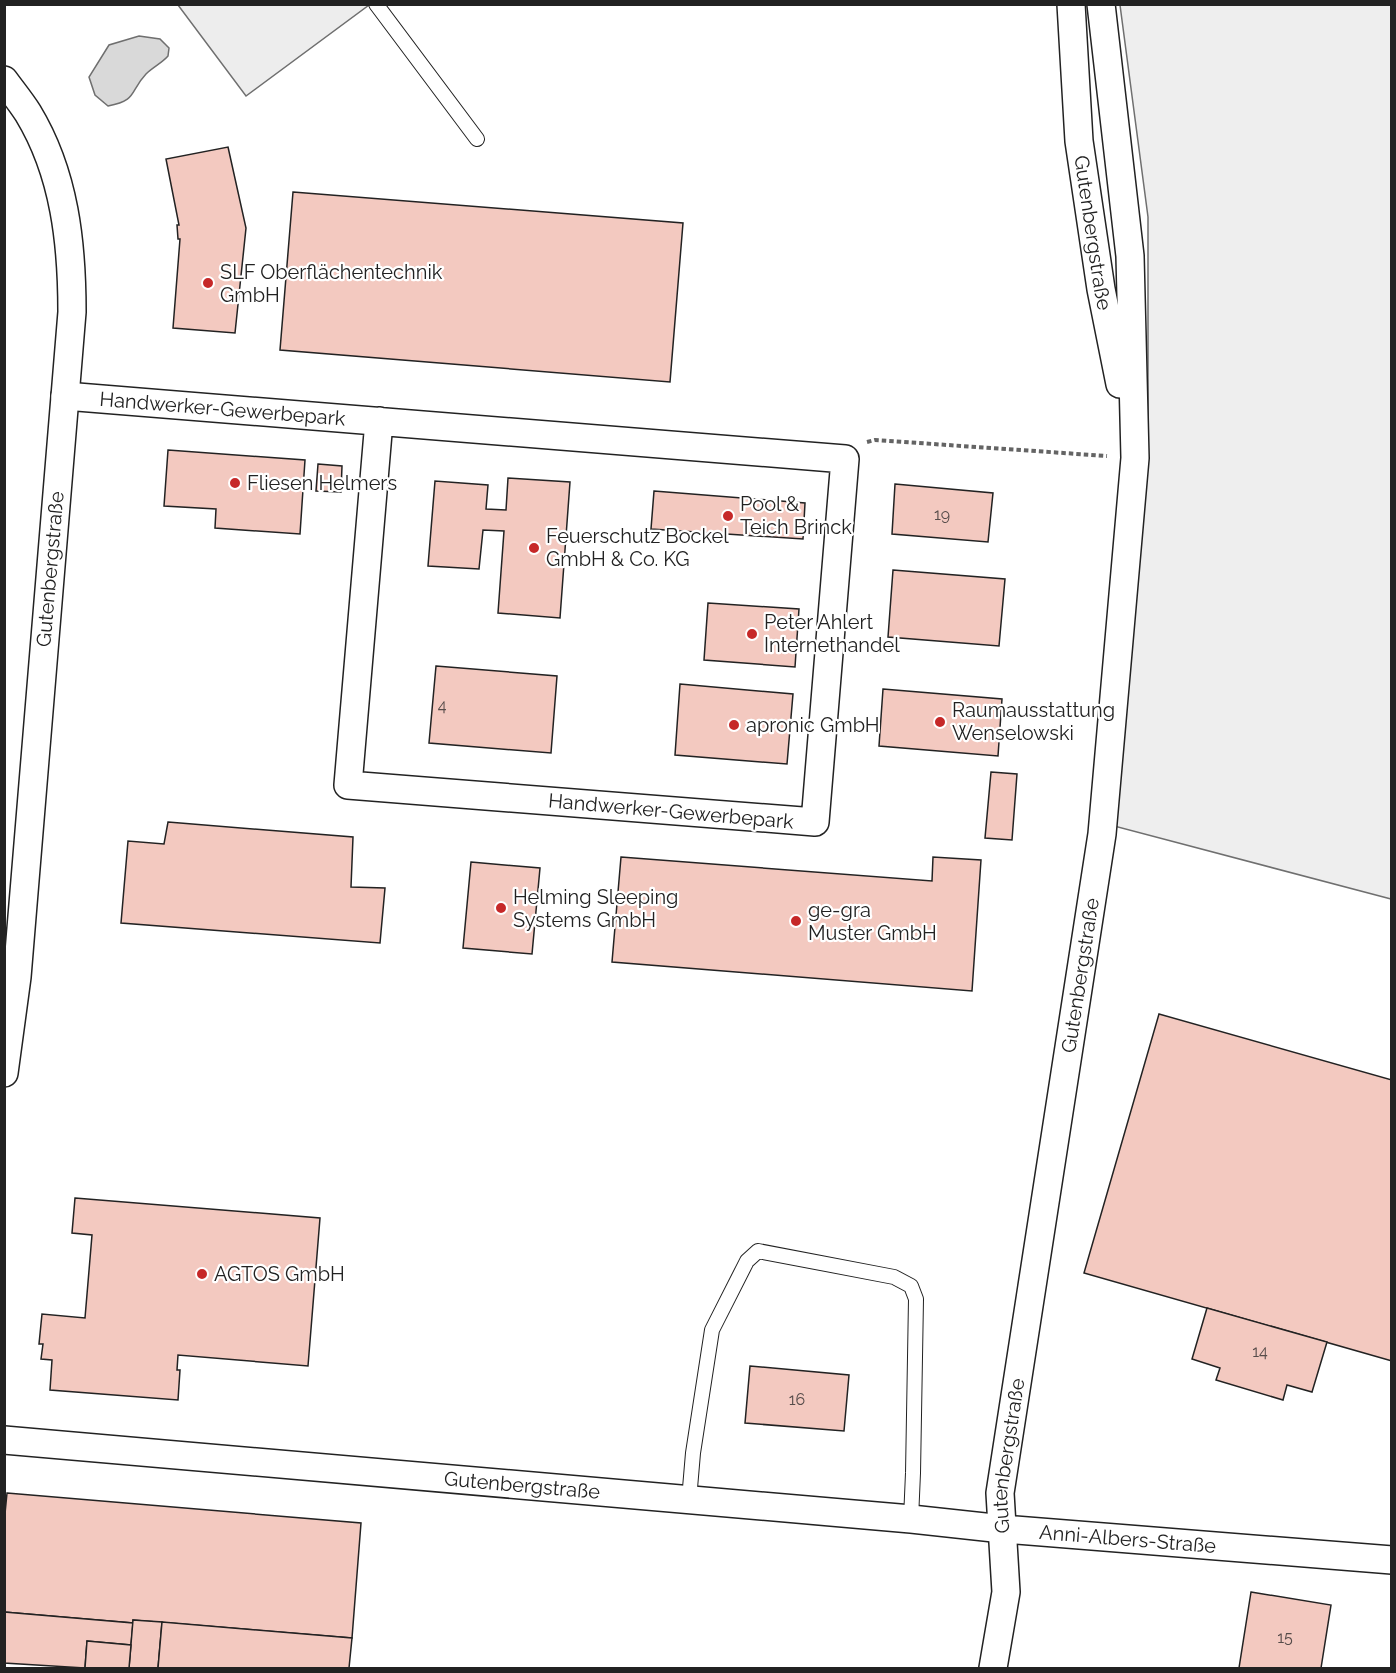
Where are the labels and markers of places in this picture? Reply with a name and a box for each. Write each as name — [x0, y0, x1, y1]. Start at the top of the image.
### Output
place label: SLF Oberflächentechnik GmbH — [220, 260, 443, 307]
marker: SLF Oberflächentechnik GmbH — [201, 276, 215, 290]
place label: Fliesen Helmers — [247, 471, 397, 495]
marker: Fliesen Helmers — [228, 476, 242, 490]
place label: Pool & Teich Brinck — [740, 492, 852, 539]
marker: Pool & Teich Brinck — [721, 509, 735, 523]
place label: Feuerschutz Bockel GmbH & Co. KG — [546, 524, 729, 571]
marker: Feuerschutz Bockel GmbH & Co. KG — [527, 541, 541, 555]
place label: Peter Ahlert Internethandel — [764, 610, 900, 657]
marker: Peter Ahlert Internethandel — [745, 627, 759, 641]
place label: Raumausstattung Wenselowski — [952, 698, 1115, 745]
place label: apronic GmbH — [746, 713, 880, 737]
marker: Raumausstattung Wenselowski — [933, 715, 947, 729]
marker: apronic GmbH — [727, 718, 741, 732]
place label: Helming Sleeping Systems GmbH — [513, 885, 678, 932]
place label: ge-gra Muster GmbH — [808, 898, 937, 945]
marker: Helming Sleeping Systems GmbH — [494, 901, 508, 915]
marker: ge-gra Muster GmbH — [789, 914, 803, 928]
place label: AGTOS GmbH — [214, 1262, 345, 1286]
marker: AGTOS GmbH — [195, 1267, 209, 1281]

